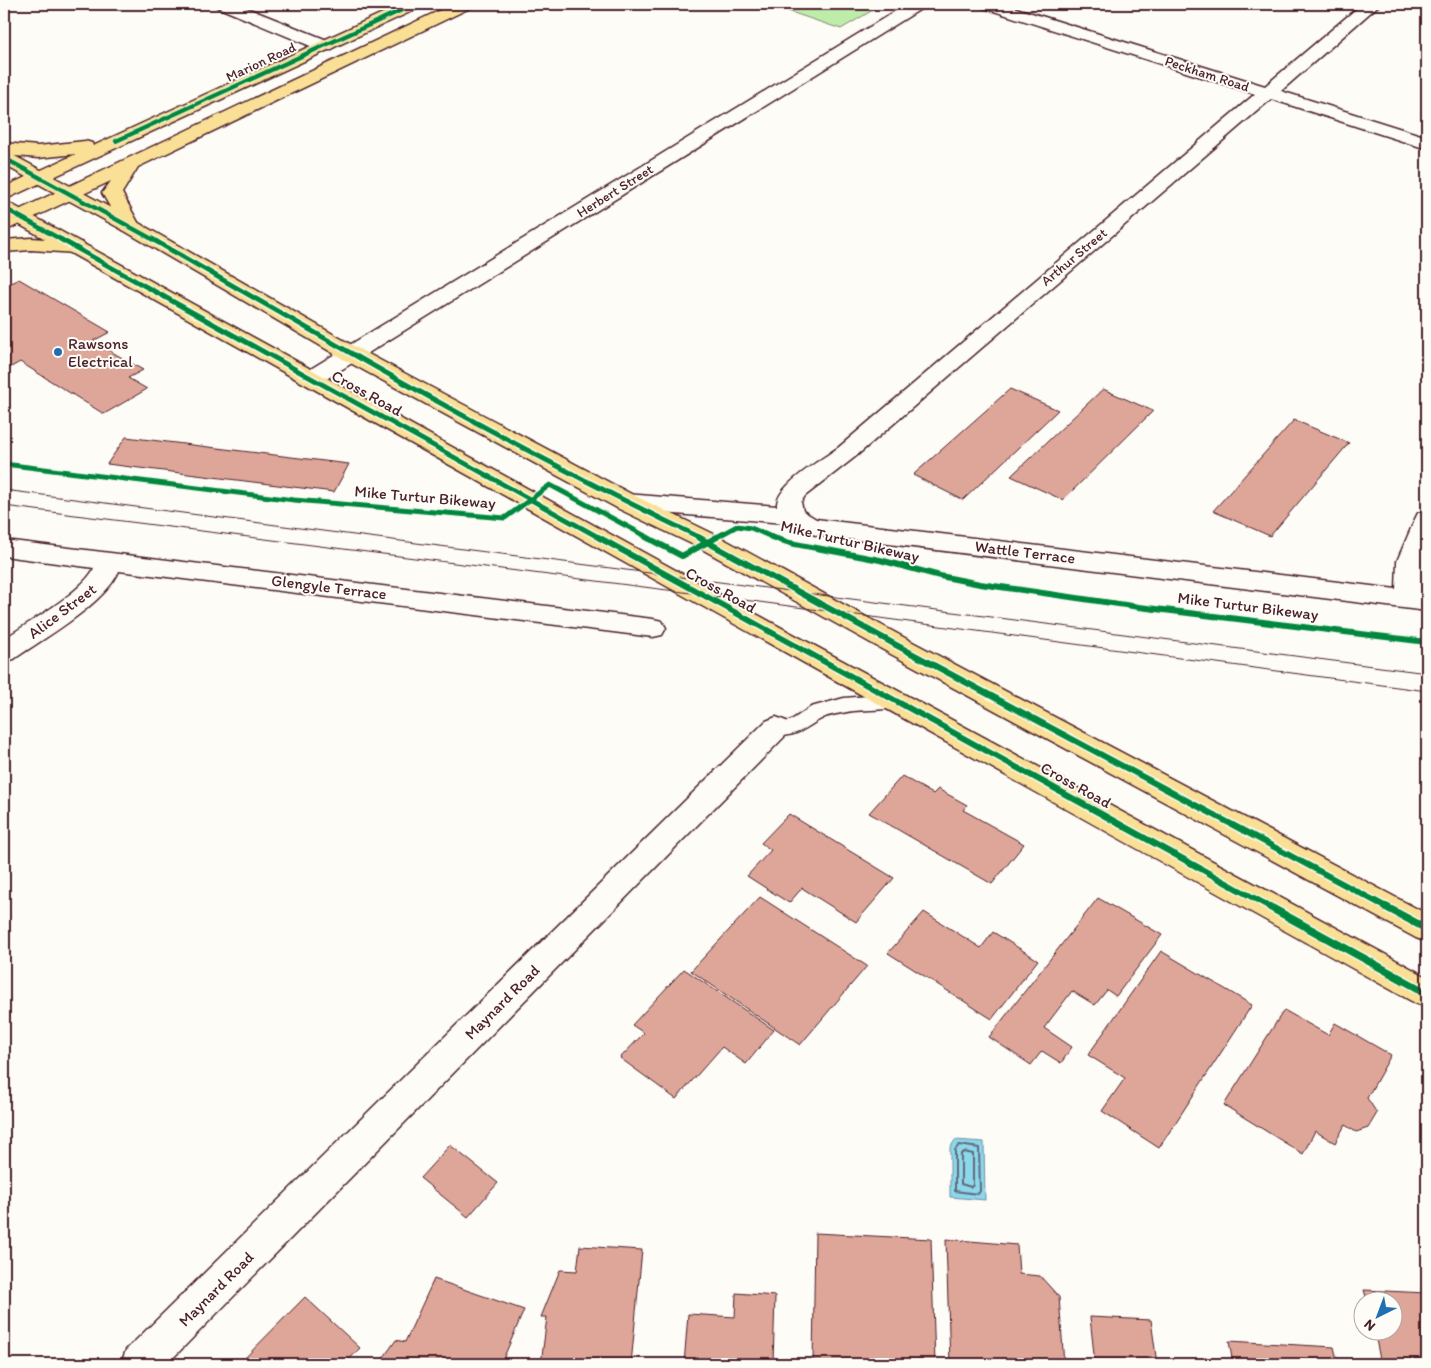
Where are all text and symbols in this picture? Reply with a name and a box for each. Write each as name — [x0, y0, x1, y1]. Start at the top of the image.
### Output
street label: Marion Road — [223, 38, 299, 86]
street label: Peckham Road — [1163, 52, 1252, 96]
street label: Herbert Street — [574, 161, 656, 221]
street label: Arthur Street — [1038, 224, 1110, 290]
place label: Rawsons Electrical — [68, 334, 133, 371]
marker: Rawsons Electrical — [52, 346, 64, 358]
street label: Cross Road — [328, 366, 406, 420]
street label: Mike Turtur Bikeway — [354, 481, 497, 513]
street label: Mike Turtur Bikeway — [779, 516, 922, 566]
street label: Wattle Terrace — [974, 536, 1076, 568]
street label: Cross Road — [682, 563, 760, 617]
street label: Glengyle Terrace — [270, 571, 388, 603]
street label: Alice Street — [24, 579, 100, 643]
street label: Mike Turtur Bikeway — [1176, 588, 1320, 624]
street label: Cross Road — [1037, 758, 1115, 812]
street label: Maynard Road — [461, 960, 544, 1043]
street label: Maynard Road — [175, 1247, 258, 1330]
north arrow — [1354, 1290, 1404, 1340]
text: N — [1360, 1316, 1379, 1335]

